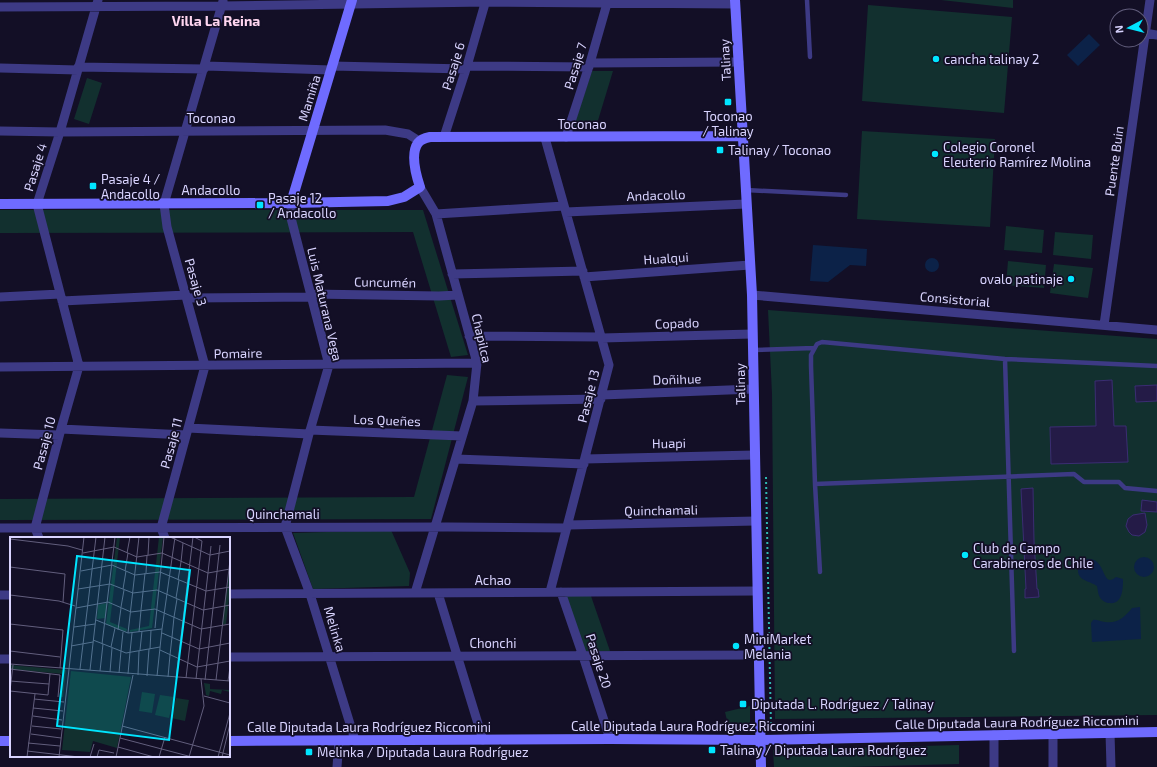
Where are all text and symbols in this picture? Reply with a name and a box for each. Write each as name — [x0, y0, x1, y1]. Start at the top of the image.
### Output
north arrow — [1109, 8, 1149, 48]
district label: Villa La Reina — [172, 12, 260, 29]
text: N — [1112, 24, 1126, 34]
street label: Talinay — [716, 38, 734, 81]
street label: Pasaje 6 — [438, 40, 468, 92]
street label: Pasaje 7 — [560, 40, 590, 91]
place label: cancha talinay 2 — [944, 51, 1039, 67]
marker: cancha talinay 2 — [931, 54, 941, 64]
street label: Mamiña — [294, 73, 324, 123]
marker: Toconao / Talinay — [723, 97, 733, 107]
place label: Toconao / Talinay — [702, 108, 754, 139]
street label: Toconao — [186, 110, 236, 126]
street label: Toconao — [557, 116, 607, 132]
street label: Puente Buin — [1101, 125, 1127, 197]
place label: Colegio Coronel Eleuterio Ramírez Molina — [943, 139, 1091, 170]
street label: Pasaje 4 — [20, 141, 50, 193]
place label: Talinay / Toconao — [728, 142, 831, 158]
marker: Talinay / Toconao — [715, 145, 725, 155]
marker: Colegio Coronel Eleuterio Ramírez Molina — [930, 149, 940, 159]
place label: Pasaje 4 / Andacollo — [101, 171, 161, 202]
marker: Pasaje 4 / Andacollo — [88, 181, 98, 191]
street label: Andacollo — [182, 182, 240, 198]
street label: Andacollo — [626, 186, 686, 204]
place label: Pasaje 12 / Andacollo — [268, 190, 336, 221]
marker: Pasaje 12 / Andacollo — [255, 200, 265, 210]
street label: Luis Maturana Vega — [304, 246, 346, 362]
street label: Hualqui — [643, 248, 689, 268]
street label: Pasaje 3 — [182, 256, 210, 308]
place label: ovalo patinaje — [980, 271, 1063, 287]
street label: Cuncumén — [354, 273, 416, 291]
marker: ovalo patinaje — [1066, 274, 1076, 284]
street label: Consistorial — [919, 288, 991, 310]
street label: Chapilca — [469, 312, 495, 364]
street label: Copado — [655, 314, 699, 332]
street label: Pomaire — [213, 345, 263, 361]
street label: Talinay — [732, 363, 748, 405]
street label: Pasaje 13 — [574, 368, 602, 424]
street label: Doñihue — [652, 370, 702, 388]
street label: Los Queñes — [353, 411, 421, 429]
street label: Pasaje 10 — [29, 415, 59, 471]
street label: Pasaje 11 — [157, 416, 185, 470]
street label: Huapi — [652, 435, 686, 451]
street label: Quinchamali — [624, 501, 698, 519]
street label: Quinchamali — [246, 506, 320, 522]
inset map — [10, 537, 230, 757]
place label: Club de Campo Carabineros de Chile — [973, 540, 1093, 571]
marker: Club de Campo Carabineros de Chile — [960, 550, 970, 560]
street label: Achao — [475, 572, 511, 588]
street label: Melinka — [321, 604, 349, 654]
place label: MiniMarket Melania — [744, 631, 812, 662]
street label: Pasaje 20 — [583, 632, 615, 690]
street label: Chonchi — [469, 635, 517, 651]
marker: MiniMarket Melania — [731, 641, 741, 651]
place label: Diputada L. Rodríguez / Talinay — [751, 696, 934, 712]
marker: Diputada L. Rodríguez / Talinay — [738, 699, 748, 709]
street label: Calle Diputada Laura Rodríguez Riccomini — [895, 712, 1139, 732]
street label: Calle Diputada Laura Rodríguez Riccomini — [571, 718, 815, 734]
street label: Calle Diputada Laura Rodríguez Riccomini — [247, 719, 491, 735]
place label: Talinay / Diputada Laura Rodríguez — [720, 742, 927, 758]
place label: Melinka / Diputada Laura Rodríguez — [317, 744, 529, 760]
marker: Talinay / Diputada Laura Rodríguez — [707, 745, 717, 755]
marker: Melinka / Diputada Laura Rodríguez — [304, 747, 314, 757]

